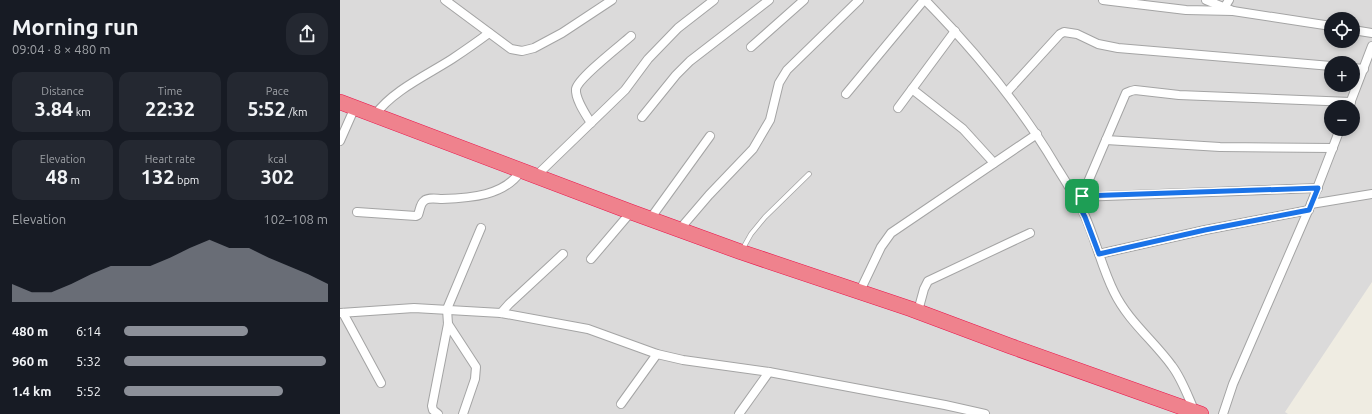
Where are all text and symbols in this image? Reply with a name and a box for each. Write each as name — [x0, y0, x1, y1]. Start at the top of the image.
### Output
map controls — [1324, 12, 1360, 136]
button: locate — [1324, 12, 1360, 48]
button: share — [286, 13, 328, 55]
text: Morning run — [12, 14, 139, 39]
text: 09:04 · 8 × 480 m — [12, 42, 111, 56]
button: + — [1324, 56, 1360, 92]
text: Distance — [41, 85, 84, 97]
text: Time — [158, 85, 182, 97]
text: Pace — [266, 85, 289, 97]
text: 3.84 — [34, 97, 73, 120]
text: 22:32 — [145, 97, 195, 120]
text: 5:52 — [247, 97, 286, 120]
button: − — [1324, 100, 1360, 136]
text: km — [73, 106, 91, 118]
text: /km — [286, 106, 308, 118]
text: Elevation — [40, 153, 86, 165]
text: Heart rate — [145, 153, 195, 165]
text: kcal — [268, 153, 287, 165]
text: 48 — [45, 165, 68, 188]
text: 132 — [141, 165, 174, 188]
text: 302 — [260, 165, 294, 188]
text: m — [68, 174, 80, 186]
text: bpm — [174, 174, 199, 186]
pin — [1065, 179, 1099, 213]
icon: arrive — [1071, 185, 1093, 207]
text: Elevation — [12, 212, 66, 226]
text: 102–108 m — [263, 212, 328, 226]
text: 480 m — [12, 324, 48, 338]
text: 6:14 — [76, 324, 101, 338]
text: 960 m — [12, 354, 48, 368]
text: 5:32 — [76, 354, 101, 368]
text: 1.4 km — [12, 384, 51, 398]
text: 5:52 — [76, 384, 101, 398]

